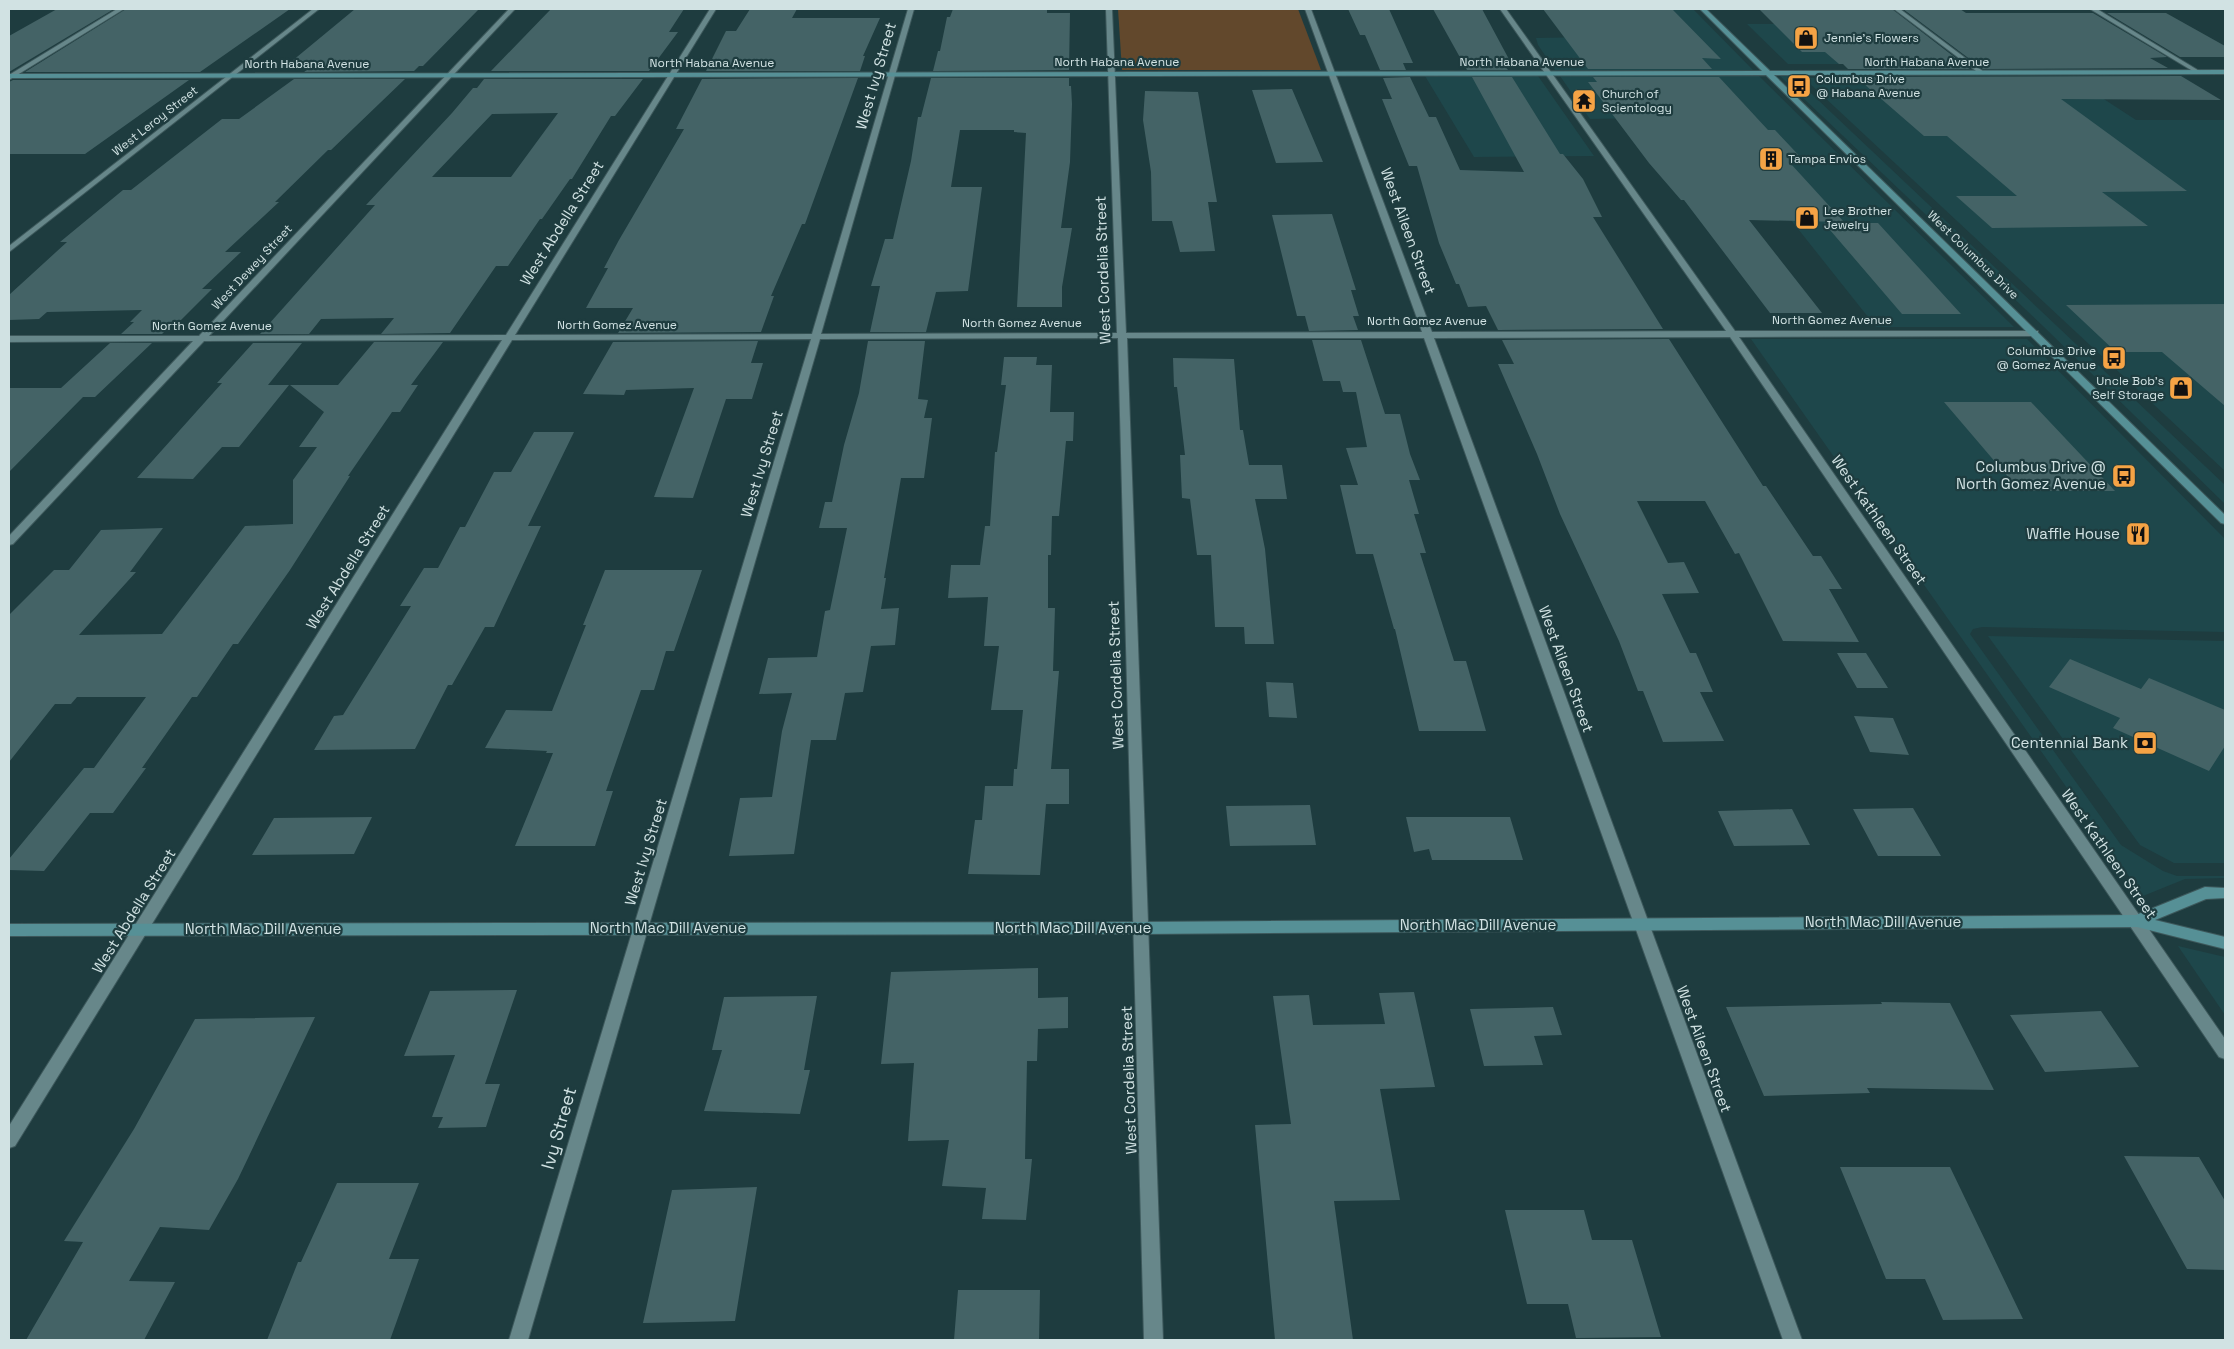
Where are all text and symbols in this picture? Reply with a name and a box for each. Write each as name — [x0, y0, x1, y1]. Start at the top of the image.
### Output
street label: West Ivy Street — [851, 20, 900, 132]
shop icon: Jennie's Flowers — [1793, 25, 1819, 51]
place label: Jennie's Flowers — [1824, 30, 1919, 46]
street label: North Habana Avenue — [1055, 54, 1179, 70]
street label: North Habana Avenue — [1460, 54, 1584, 70]
street label: North Habana Avenue — [1865, 54, 1989, 70]
street label: North Habana Avenue — [650, 55, 774, 71]
street label: North Habana Avenue — [245, 56, 369, 72]
place label: Columbus Drive @ Habana Avenue — [1816, 71, 1920, 101]
bus stop icon: Columbus Drive @ Habana Avenue — [1786, 73, 1812, 99]
street label: West Leroy Street — [109, 82, 201, 160]
place label: Church of Scientology — [1602, 86, 1672, 116]
temple icon: Church of Scientology — [1571, 88, 1597, 114]
building icon: Tampa Envios — [1758, 146, 1784, 172]
place label: Tampa Envios — [1788, 151, 1866, 167]
street label: West Abdella Street — [516, 157, 608, 289]
street label: West Aileen Street — [1377, 165, 1440, 297]
street label: West Cordelia Street — [1090, 195, 1115, 345]
place label: Lee Brother Jewelry — [1824, 203, 1892, 233]
shop icon: Lee Brother Jewelry — [1794, 205, 1820, 231]
street label: West Columbus Drive — [1924, 207, 2022, 303]
street label: West Dewey Street — [208, 221, 296, 313]
street label: North Gomez Avenue — [1772, 312, 1892, 328]
street label: North Gomez Avenue — [1367, 313, 1487, 329]
street label: North Gomez Avenue — [962, 315, 1082, 331]
street label: North Gomez Avenue — [557, 317, 677, 333]
street label: North Gomez Avenue — [152, 318, 272, 334]
place label: Columbus Drive @ Gomez Avenue — [1997, 343, 2096, 373]
bus stop icon: Columbus Drive @ Gomez Avenue — [2101, 345, 2127, 371]
place label: Uncle Bob's Self Storage — [2092, 373, 2164, 403]
shop icon: Uncle Bob's Self Storage — [2168, 375, 2194, 401]
street label: West Ivy Street — [736, 408, 787, 520]
street label: West Kathleen Street — [1827, 451, 1931, 588]
place label: Columbus Drive @ North Gomez Avenue — [1956, 457, 2106, 493]
bus stop icon: Columbus Drive @ North Gomez Avenue — [2111, 463, 2137, 489]
street label: West Abdella Street — [302, 501, 394, 633]
restaurant icon: Waffle House — [2125, 521, 2151, 547]
place label: Waffle House — [2026, 524, 2120, 543]
street label: West Cordelia Street — [1103, 600, 1128, 750]
street label: West Aileen Street — [1535, 603, 1598, 735]
bank icon: Centennial Bank — [2132, 730, 2158, 756]
place label: Centennial Bank — [2011, 733, 2128, 752]
street label: West Kathleen Street — [2057, 785, 2161, 922]
street label: West Ivy Street — [620, 796, 671, 908]
street label: West Abdella Street — [88, 845, 180, 977]
street label: North Mac Dill Avenue — [1805, 912, 1961, 931]
street label: North Mac Dill Avenue — [1400, 915, 1556, 934]
street label: North Mac Dill Avenue — [590, 918, 746, 937]
street label: North Mac Dill Avenue — [995, 918, 1151, 937]
street label: North Mac Dill Avenue — [185, 919, 341, 938]
street label: West Aileen Street — [1673, 983, 1736, 1115]
street label: West Cordelia Street — [1116, 1005, 1141, 1155]
street label: Ivy Street — [536, 1084, 581, 1172]

